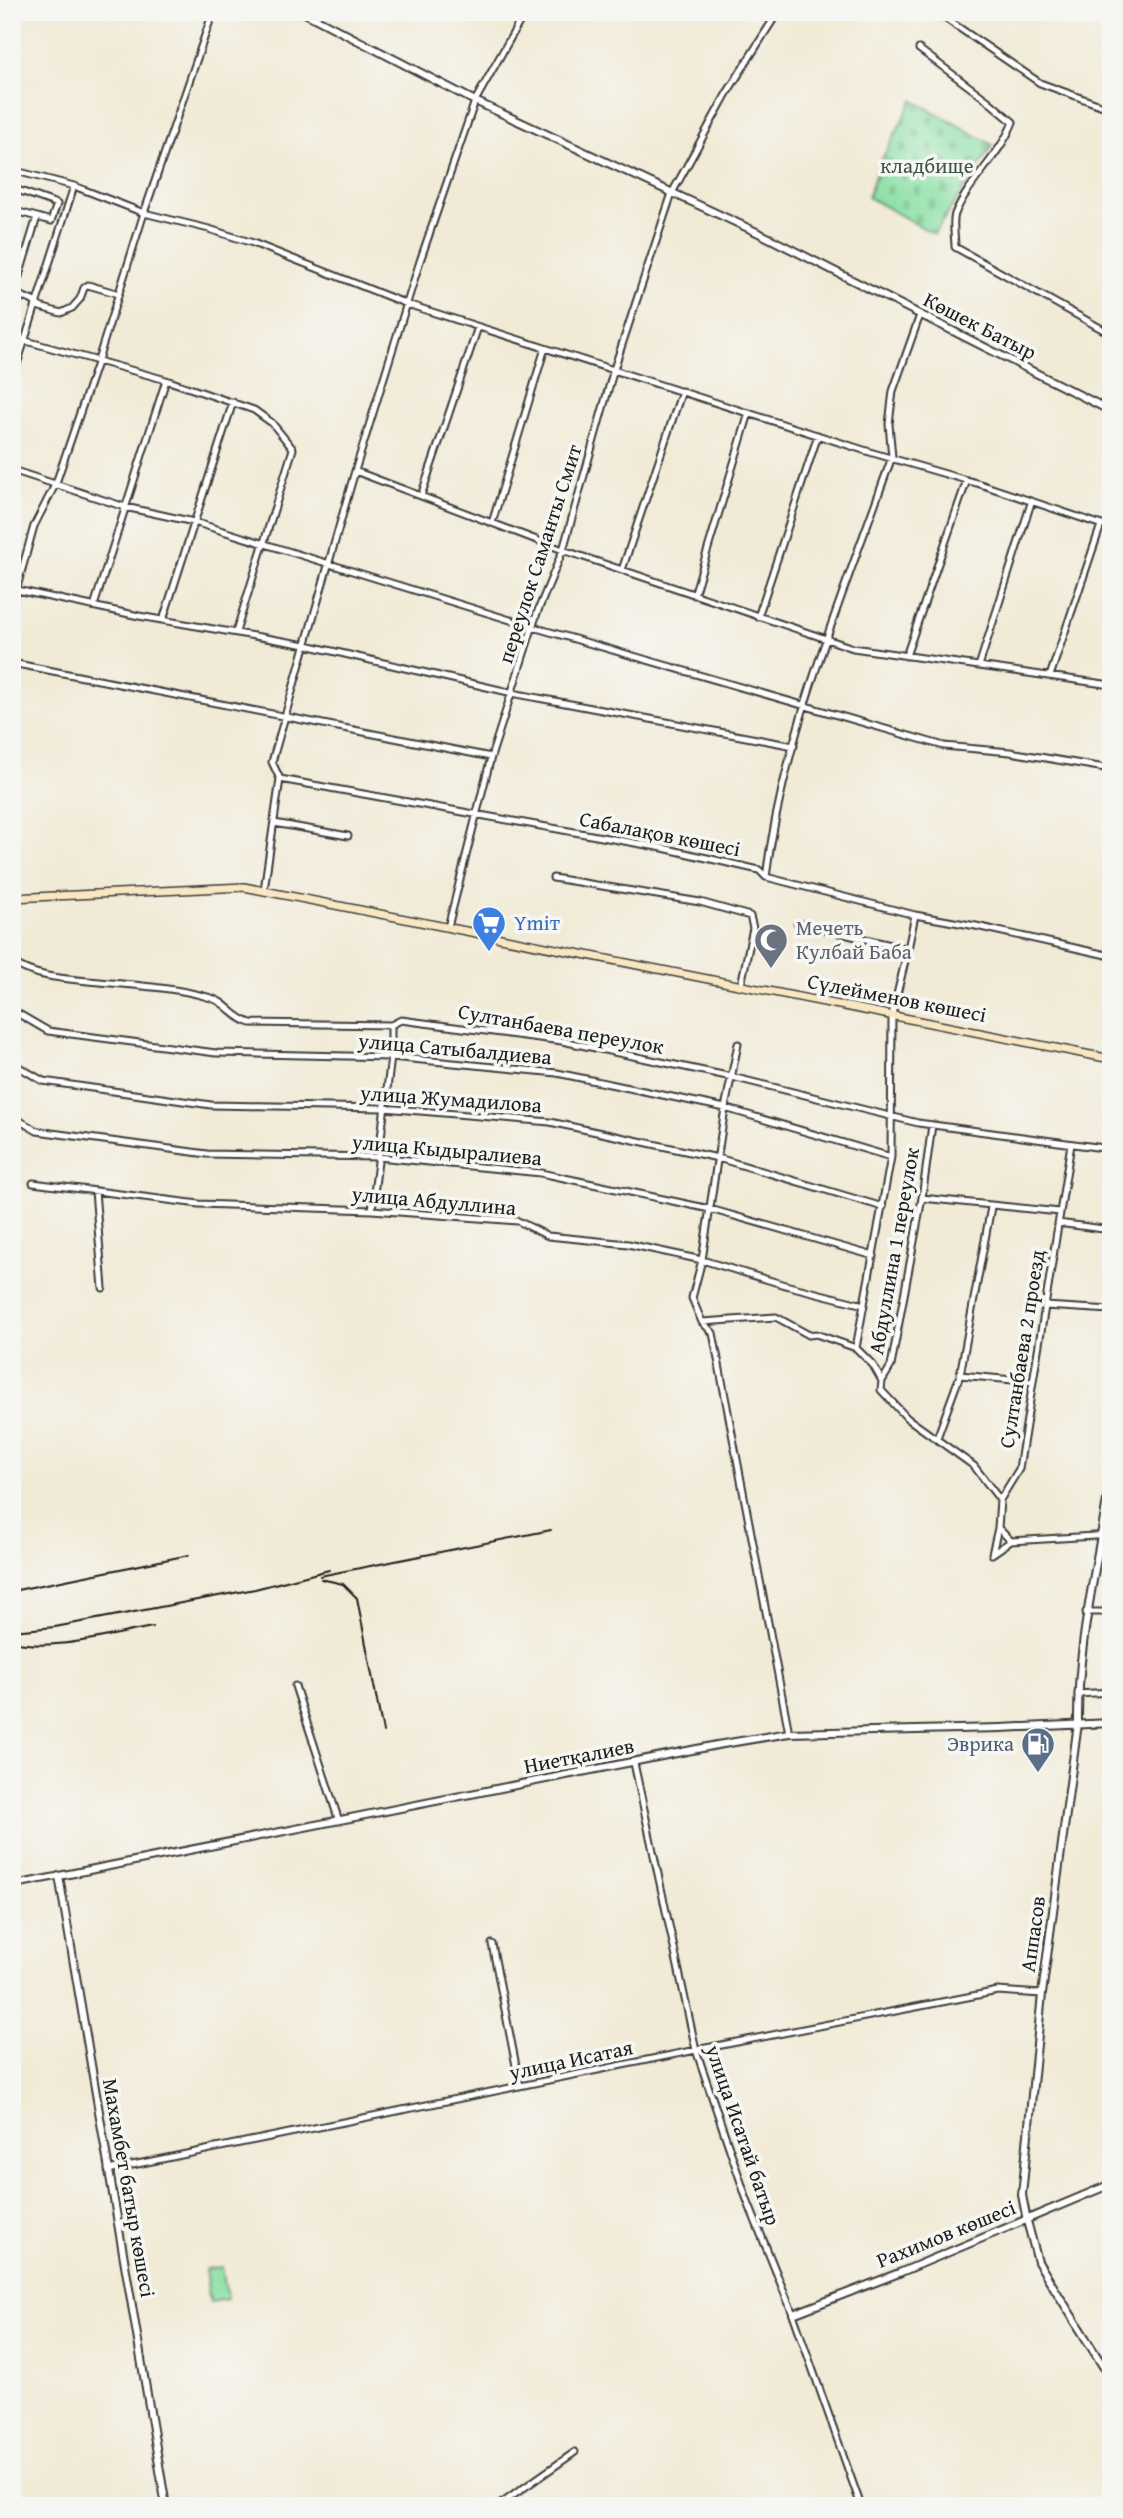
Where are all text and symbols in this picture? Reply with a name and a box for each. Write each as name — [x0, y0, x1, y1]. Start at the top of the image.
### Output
park label: кладбище — [880, 150, 974, 181]
street label: Көшек Батыр — [918, 284, 1042, 367]
street label: переулок Саманты Смит — [489, 440, 590, 667]
street label: Сабалақов көшесі — [577, 803, 743, 864]
supermarket icon: Ymiт — [470, 904, 508, 953]
place label: Ymiт — [514, 907, 560, 938]
place label: Мечеть Кулбай Баба — [796, 912, 912, 967]
mosque icon: Мечеть Кулбай Баба — [752, 921, 790, 970]
street label: Сүлейменов көшесі — [805, 965, 989, 1030]
street label: Султанбаева переулок — [456, 995, 666, 1062]
street label: улица Сатыбалдиева — [356, 1025, 553, 1072]
street label: улица Жумадилова — [358, 1077, 543, 1120]
street label: улица Кыдыралиева — [350, 1126, 543, 1173]
street label: Абдуллина 1 переулок — [860, 1145, 927, 1357]
street label: улица Абдуллина — [350, 1178, 517, 1223]
street label: Султанбаева 2 проезд — [991, 1247, 1053, 1450]
fuel station icon: Эврика — [1019, 1725, 1057, 1774]
place label: Эврика — [947, 1728, 1014, 1759]
street label: Ниетқалиев — [521, 1730, 637, 1781]
street label: Аппасов — [1012, 1894, 1053, 1974]
street label: улица Исатая — [505, 2031, 636, 2088]
street label: улица Исатай батыр — [698, 2040, 789, 2229]
street label: Махамбет батыр көшесі — [95, 2076, 164, 2300]
street label: Рахимов көшесі — [872, 2191, 1020, 2276]

